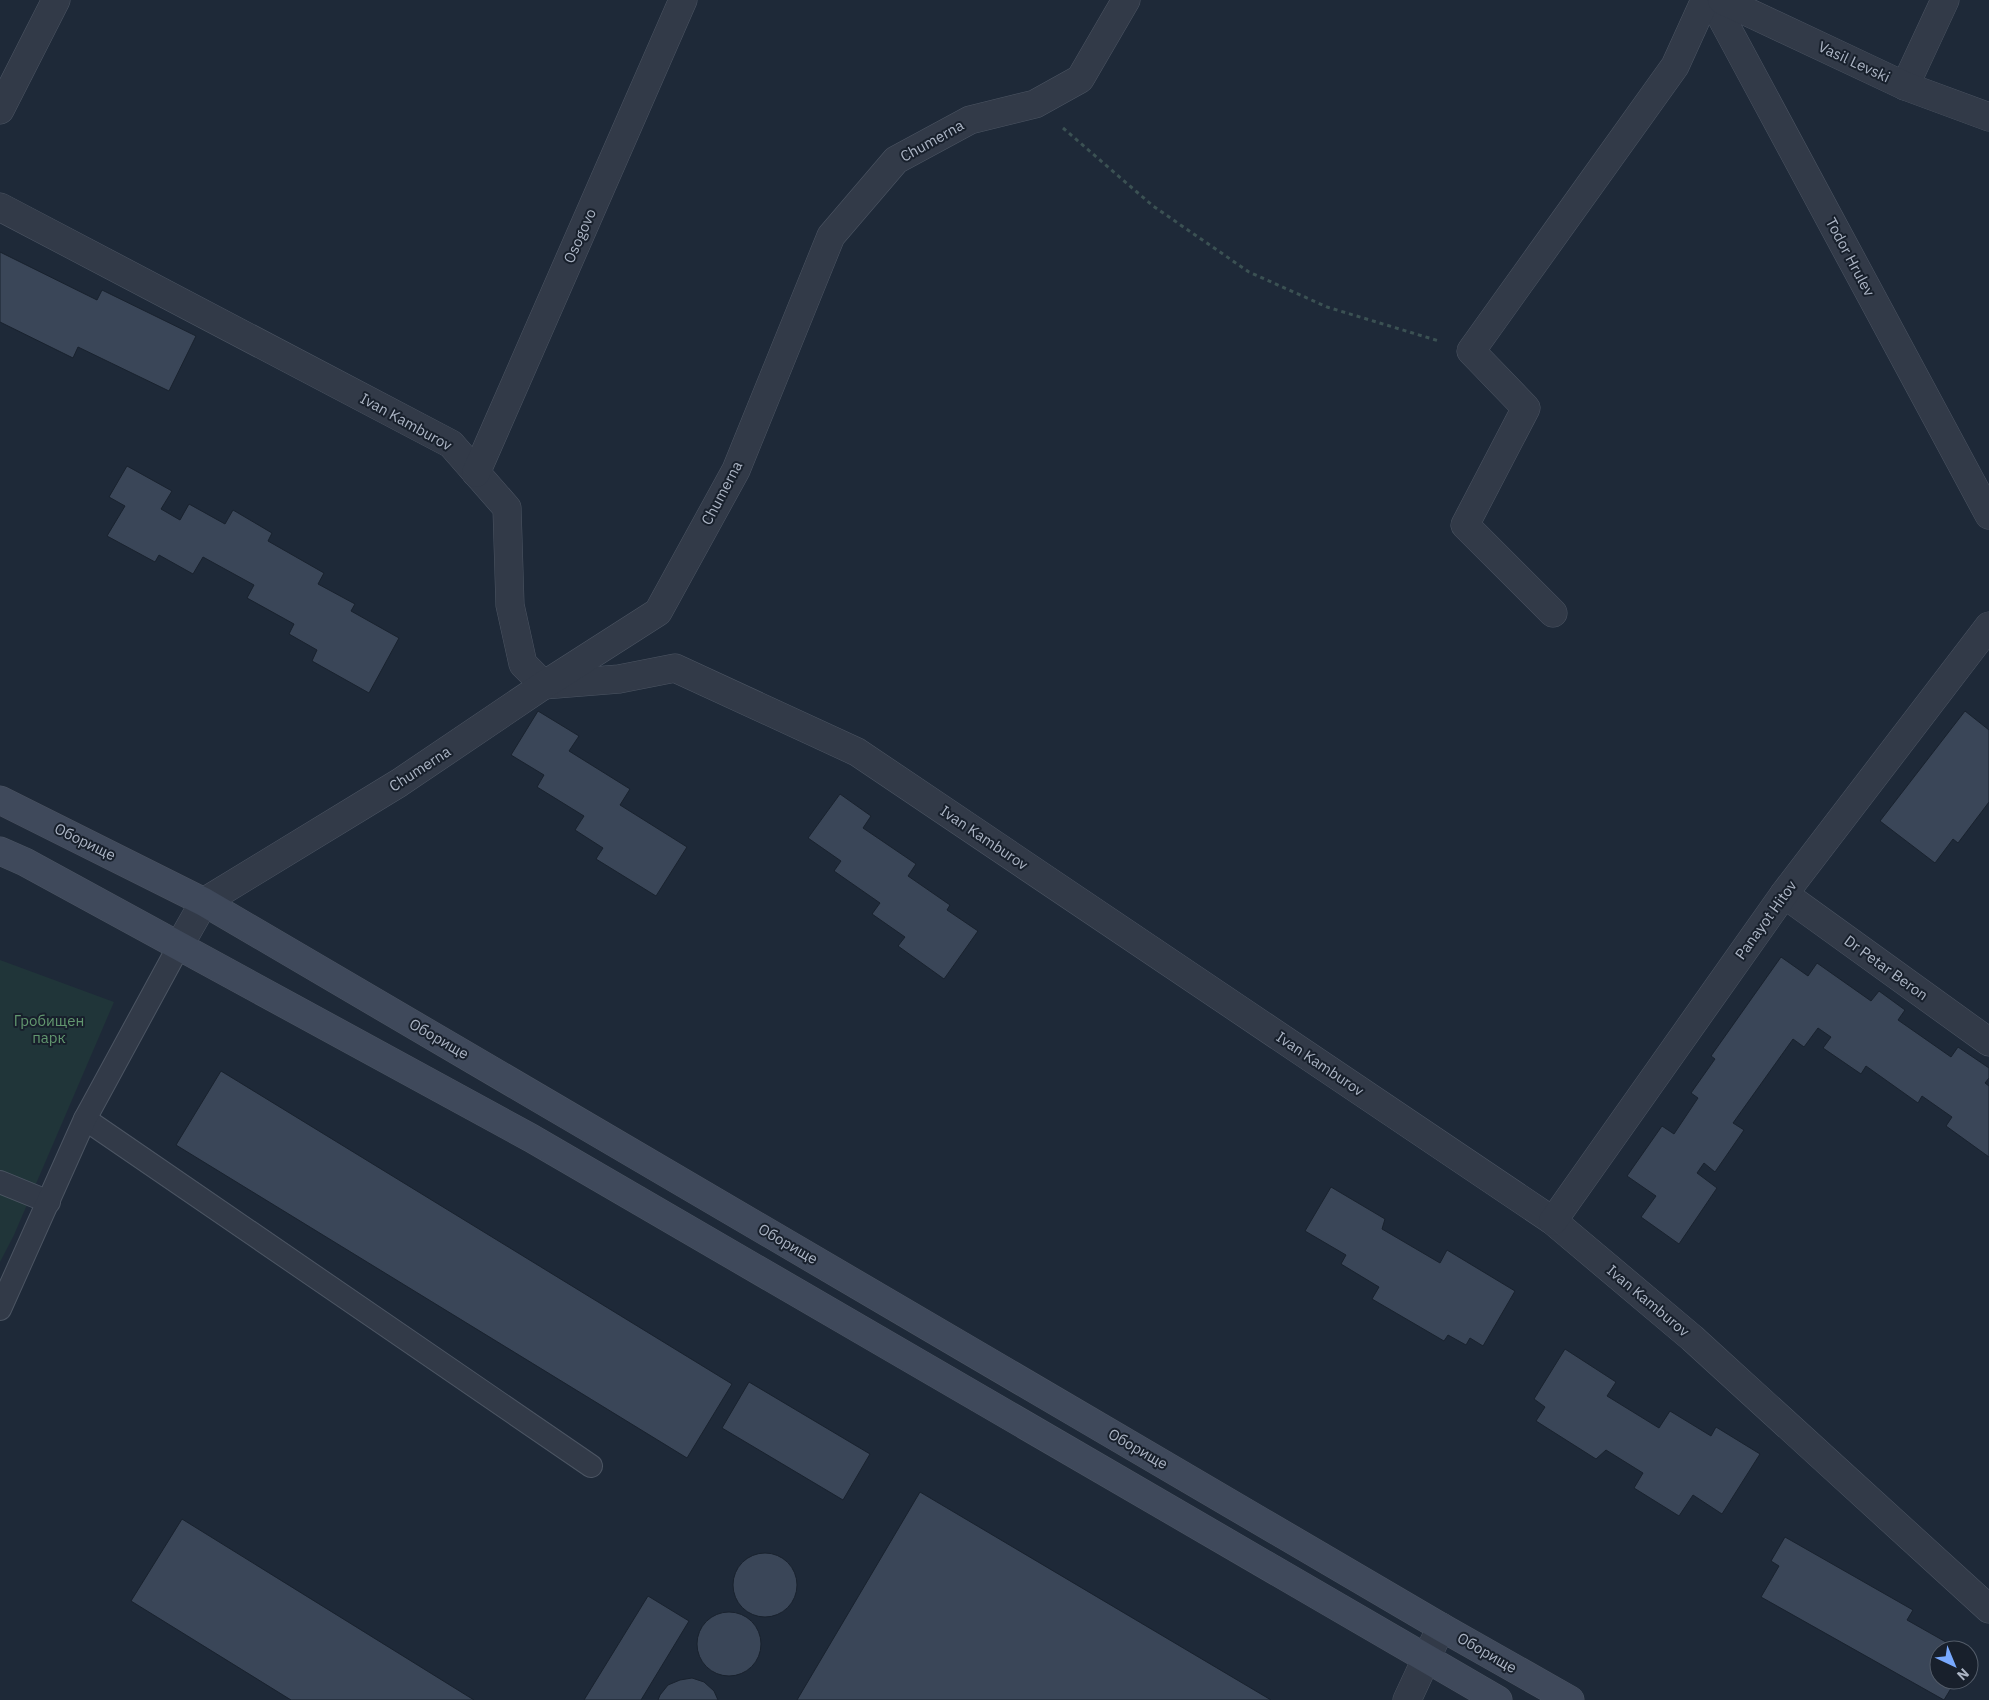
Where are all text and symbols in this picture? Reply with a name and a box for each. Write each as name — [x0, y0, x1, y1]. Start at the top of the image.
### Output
street label: Vasil Levski — [1815, 37, 1893, 86]
street label: Chumerna — [897, 115, 967, 166]
street label: Osogovo — [559, 205, 600, 266]
street label: Todor Hrulev — [1822, 214, 1879, 300]
street label: Ivan Kamburov — [357, 389, 456, 455]
street label: Chumerna — [697, 458, 746, 528]
street label: Chumerna — [385, 742, 454, 796]
street label: Ivan Kamburov — [937, 801, 1032, 874]
street label: Оборище — [52, 819, 119, 864]
street label: Panayot Hitov — [1731, 876, 1801, 963]
street label: Dr Petar Beron — [1841, 931, 1932, 1004]
park label: Гробищен парк — [14, 1011, 84, 1047]
street label: Оборище — [406, 1014, 472, 1063]
street label: Ivan Kamburov — [1273, 1027, 1368, 1100]
street label: Оборище — [755, 1219, 821, 1268]
street label: Ivan Kamburov — [1603, 1261, 1694, 1341]
street label: Оборище — [1105, 1424, 1171, 1473]
street label: Оборище — [1454, 1628, 1520, 1677]
north arrow — [1929, 1640, 1979, 1690]
text: N — [1953, 1664, 1973, 1684]

